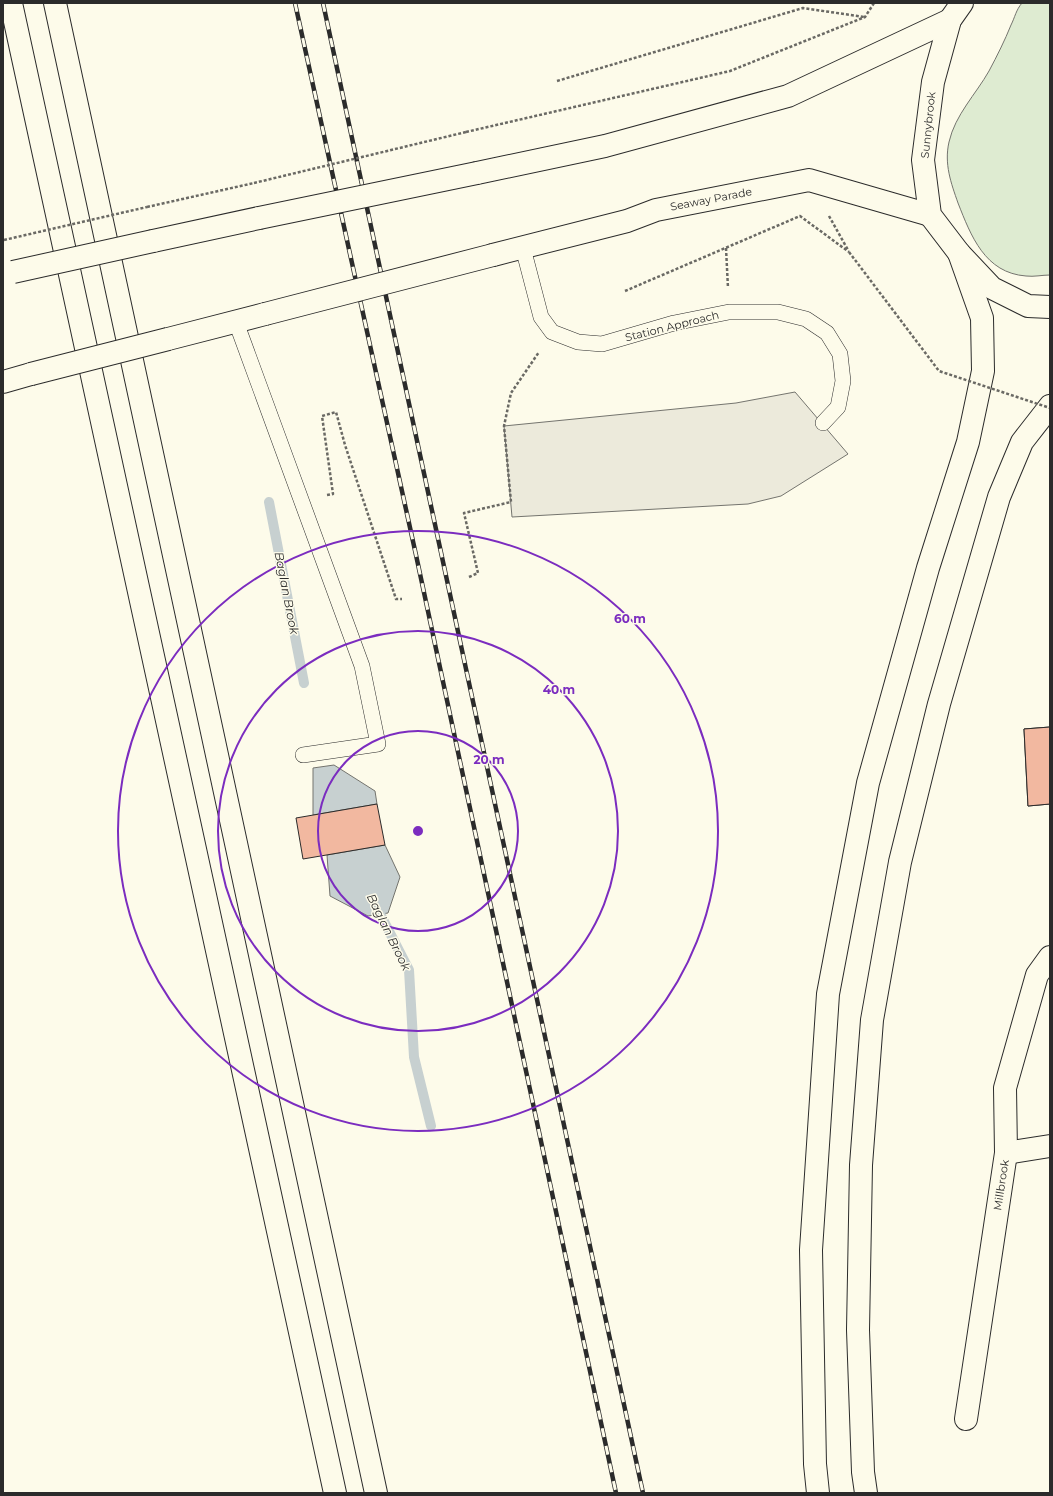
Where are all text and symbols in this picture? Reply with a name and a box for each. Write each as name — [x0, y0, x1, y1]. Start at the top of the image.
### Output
street label: Sunnybrook — [918, 91, 939, 159]
street label: Seaway Parade — [669, 184, 753, 214]
street label: Station Approach — [624, 308, 720, 344]
water label: Baglan Brook — [272, 550, 303, 636]
text: 60 m — [614, 611, 646, 626]
text: 40 m — [543, 682, 575, 697]
text: 20 m — [473, 752, 505, 767]
centre of rings — [411, 824, 425, 838]
water label: Baglan Brook — [364, 891, 415, 974]
street label: Millbrook — [990, 1158, 1012, 1212]

